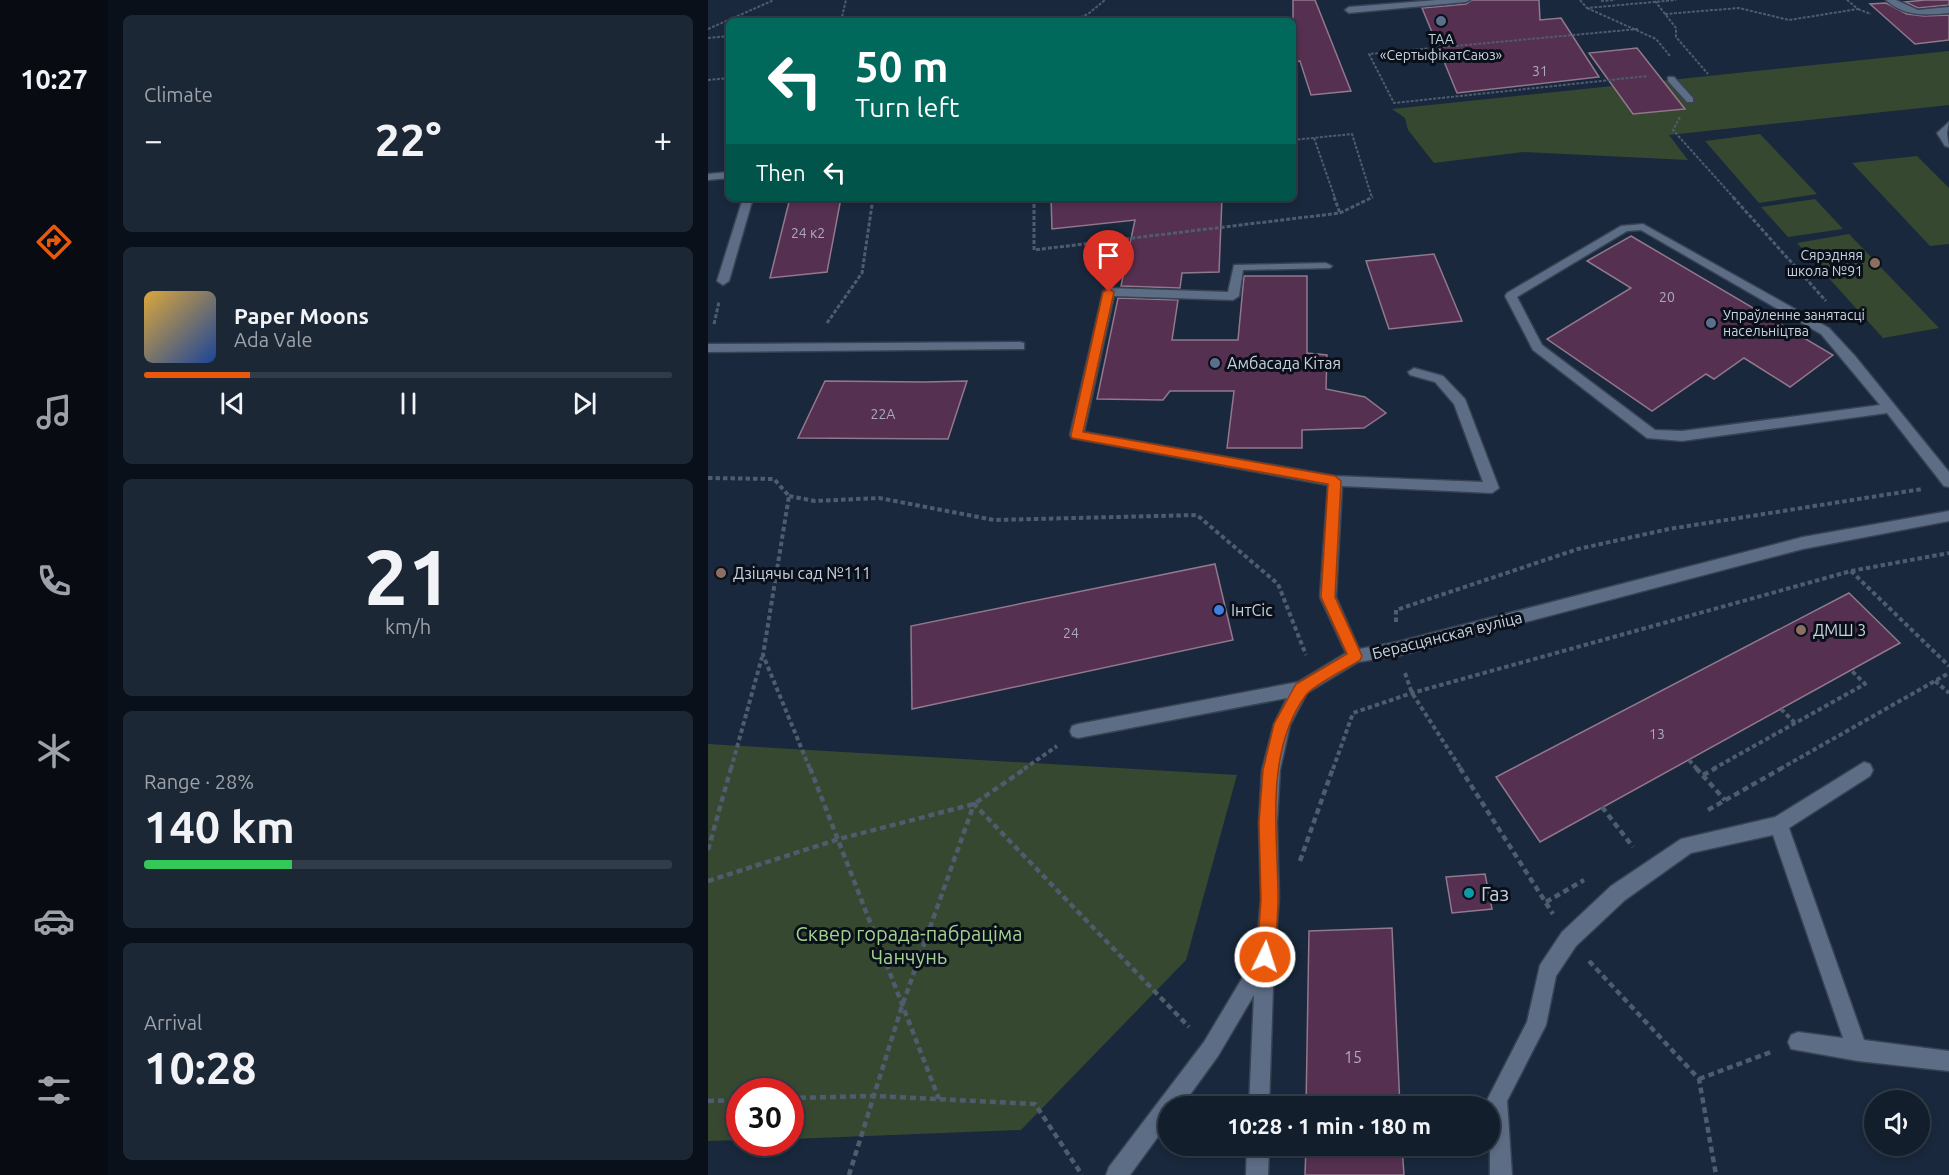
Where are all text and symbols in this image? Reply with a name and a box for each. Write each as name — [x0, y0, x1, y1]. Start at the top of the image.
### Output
marker: ТАА «СертыфікатСаюз» — [1434, 14, 1448, 28]
place label: ТАА «СертыфікатСаюз» — [1380, 31, 1503, 63]
icon: left — [756, 42, 834, 120]
text: 50 m — [855, 43, 949, 90]
house number: 31 — [1532, 63, 1548, 79]
text: 10:27 — [20, 64, 88, 94]
text: Climate — [144, 83, 213, 106]
text: Turn left — [855, 92, 959, 122]
text: 22° — [375, 114, 441, 165]
text: − — [144, 121, 163, 158]
text: + — [653, 121, 672, 158]
icon: left — [818, 156, 851, 189]
text: Then — [756, 160, 806, 185]
icon: directions — [33, 221, 75, 263]
house number: 24 к2 — [791, 225, 825, 241]
pin — [1083, 230, 1134, 292]
icon: arrive — [1092, 239, 1125, 272]
place label: Сярэдняя школа №91 — [1787, 247, 1863, 279]
marker: Сярэдняя школа №91 — [1868, 256, 1882, 270]
house number: 20 — [1659, 289, 1675, 305]
text: Paper Moons — [234, 303, 369, 328]
place label: Упраўленне занятасці насельніцтва — [1723, 307, 1865, 339]
marker: Упраўленне занятасці насельніцтва — [1704, 316, 1718, 330]
text: Ada Vale — [234, 328, 312, 351]
place label: Амбасада Кітая — [1227, 354, 1341, 372]
marker: Амбасада Кітая — [1208, 356, 1222, 370]
icon: previous — [216, 387, 249, 420]
icon: pause — [392, 387, 425, 420]
icon: next — [568, 387, 601, 420]
icon: music — [33, 391, 75, 433]
house number: 22А — [871, 406, 895, 422]
text: 21 — [364, 532, 452, 620]
icon: phone — [33, 560, 75, 602]
place label: Дзіцячы сад №111 — [733, 564, 871, 582]
marker: Дзіцячы сад №111 — [714, 566, 728, 580]
place label: ІнтСіс — [1231, 601, 1273, 619]
marker: ІнтСіс — [1212, 603, 1226, 617]
street label: Берасцянская вуліца — [1370, 608, 1524, 662]
text: km/h — [385, 615, 431, 638]
place label: ДМШ 3 — [1813, 621, 1866, 639]
marker: ДМШ 3 — [1794, 623, 1808, 637]
house number: 24 — [1063, 625, 1079, 641]
house number: 13 — [1649, 726, 1665, 742]
icon: climate — [33, 730, 75, 772]
text: Range · 28% — [144, 770, 254, 793]
text: 140 km — [144, 801, 295, 852]
place label: Газ — [1481, 882, 1509, 905]
marker: Газ — [1462, 886, 1476, 900]
icon: car — [33, 900, 75, 942]
park label: Сквер горада-пабраціма Чанчунь — [795, 922, 1023, 968]
position arrow — [1233, 925, 1297, 989]
text: Arrival — [144, 1011, 202, 1034]
text: 10:28 — [144, 1042, 257, 1093]
house number: 15 — [1344, 1048, 1362, 1066]
icon: filters — [33, 1069, 75, 1111]
speed limit sign: 30 — [726, 1078, 804, 1156]
map controls — [1864, 1090, 1930, 1156]
button: sound — [1864, 1090, 1930, 1156]
text: 10:28 · 1 min · 180 m — [1227, 1113, 1431, 1138]

